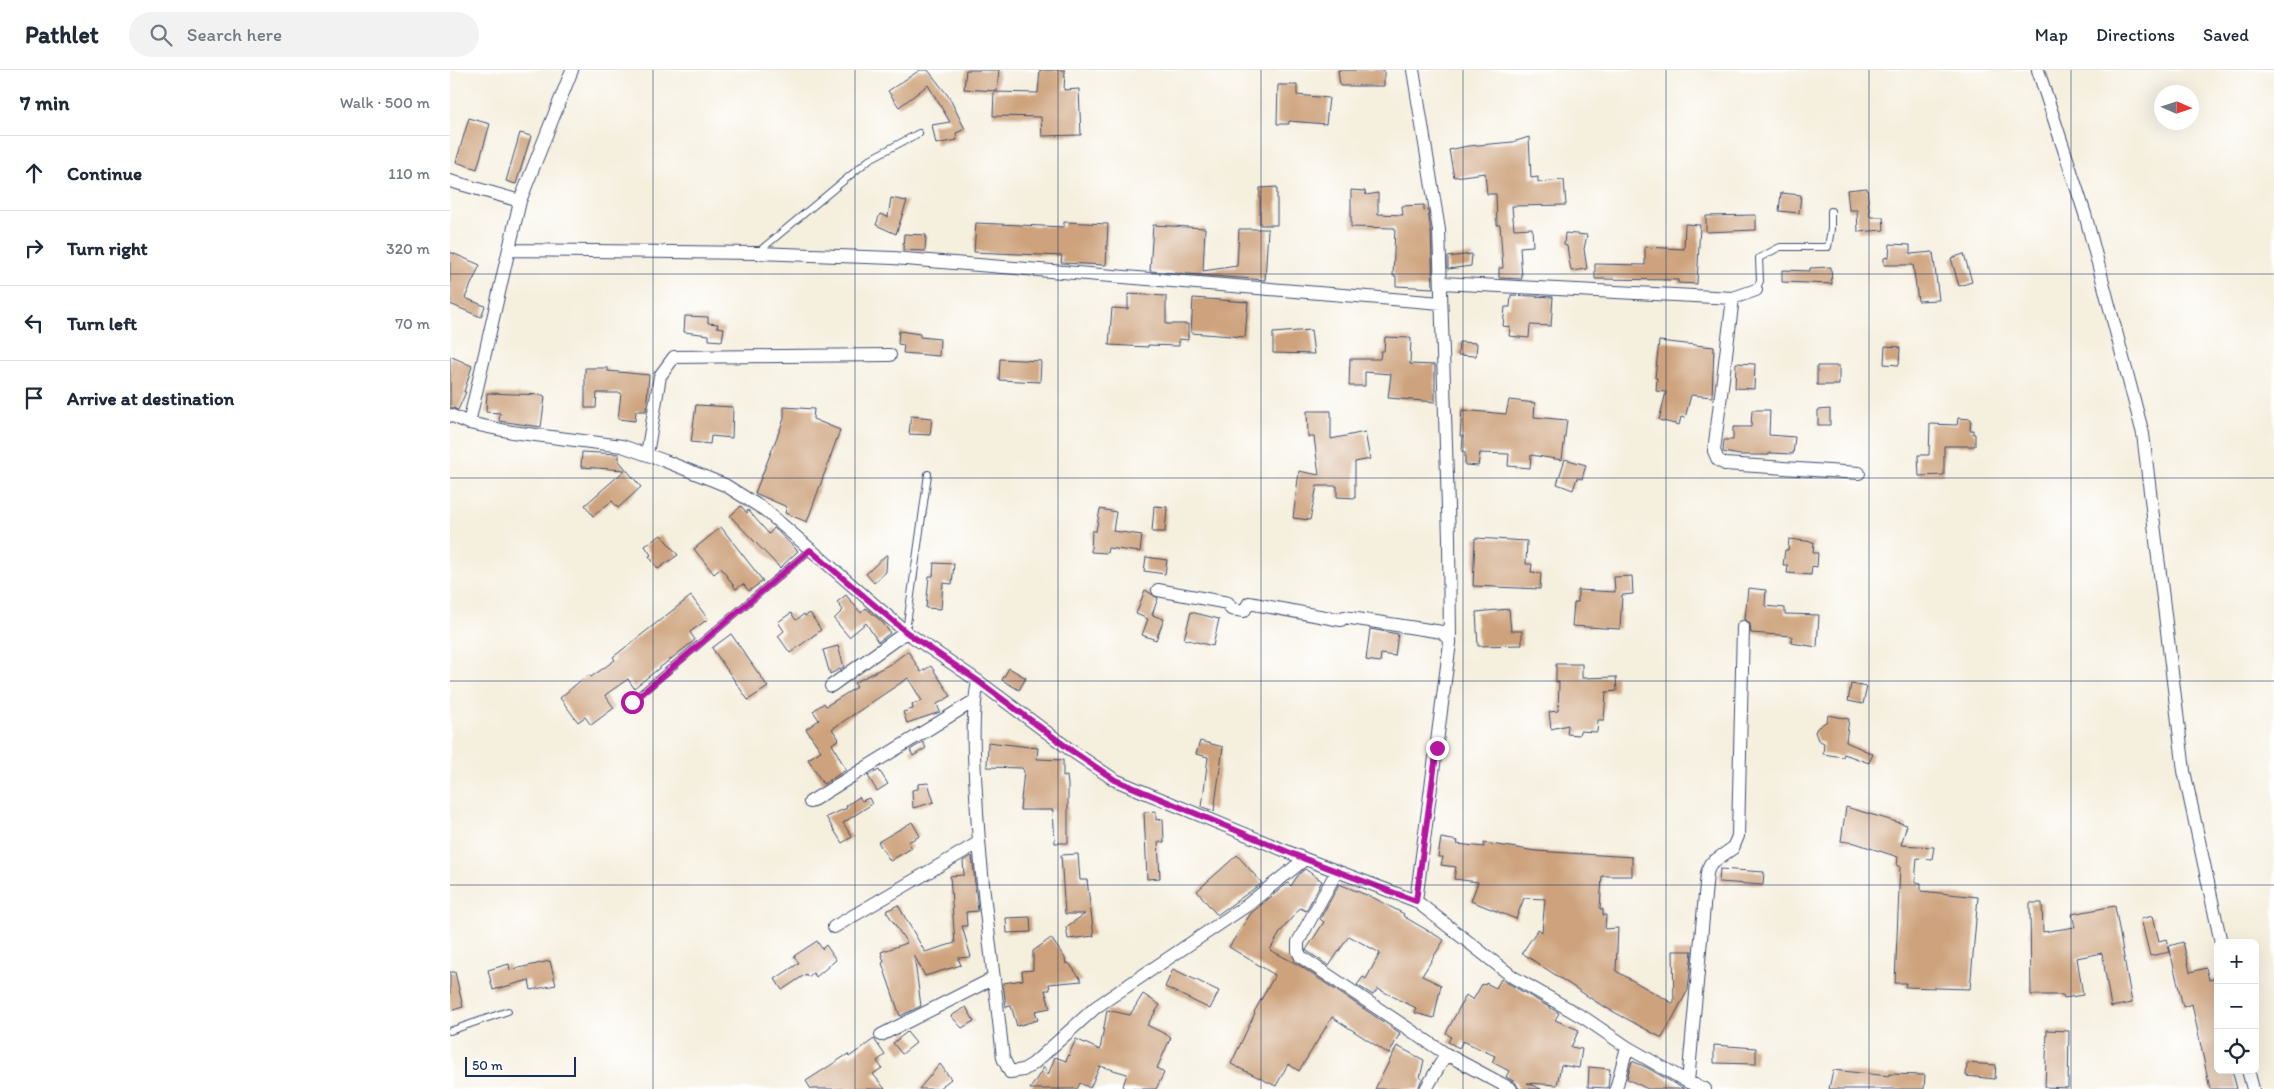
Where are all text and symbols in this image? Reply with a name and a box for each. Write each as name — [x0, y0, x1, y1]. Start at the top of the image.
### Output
search box — [129, 12, 479, 57]
text: Pathlet — [25, 20, 99, 49]
icon: search — [147, 21, 175, 49]
text: Search here — [187, 23, 282, 46]
text: Map — [2035, 24, 2068, 46]
text: Directions — [2096, 24, 2175, 46]
text: Saved — [2203, 24, 2249, 46]
north arrow — [2154, 85, 2199, 130]
text: 7 min — [20, 90, 69, 115]
text: Walk · 500 m — [340, 93, 430, 112]
icon: ahead — [20, 159, 48, 187]
text: Continue — [67, 162, 142, 185]
text: 110 m — [388, 164, 430, 183]
icon: right — [20, 234, 48, 262]
text: Turn right — [67, 237, 148, 260]
text: 320 m — [386, 239, 430, 258]
icon: left — [20, 309, 48, 337]
text: Turn left — [67, 312, 137, 335]
text: 70 m — [395, 314, 430, 333]
icon: arrive — [20, 384, 48, 412]
text: Arrive at destination — [67, 387, 234, 410]
route start — [621, 691, 644, 714]
route end — [1426, 737, 1449, 760]
map controls — [2214, 939, 2259, 1074]
button: + — [2214, 939, 2259, 984]
button: − — [2214, 984, 2259, 1029]
button: locate — [2214, 1029, 2259, 1074]
scale bar — [465, 1054, 576, 1077]
text: 50 m — [472, 1057, 503, 1074]

